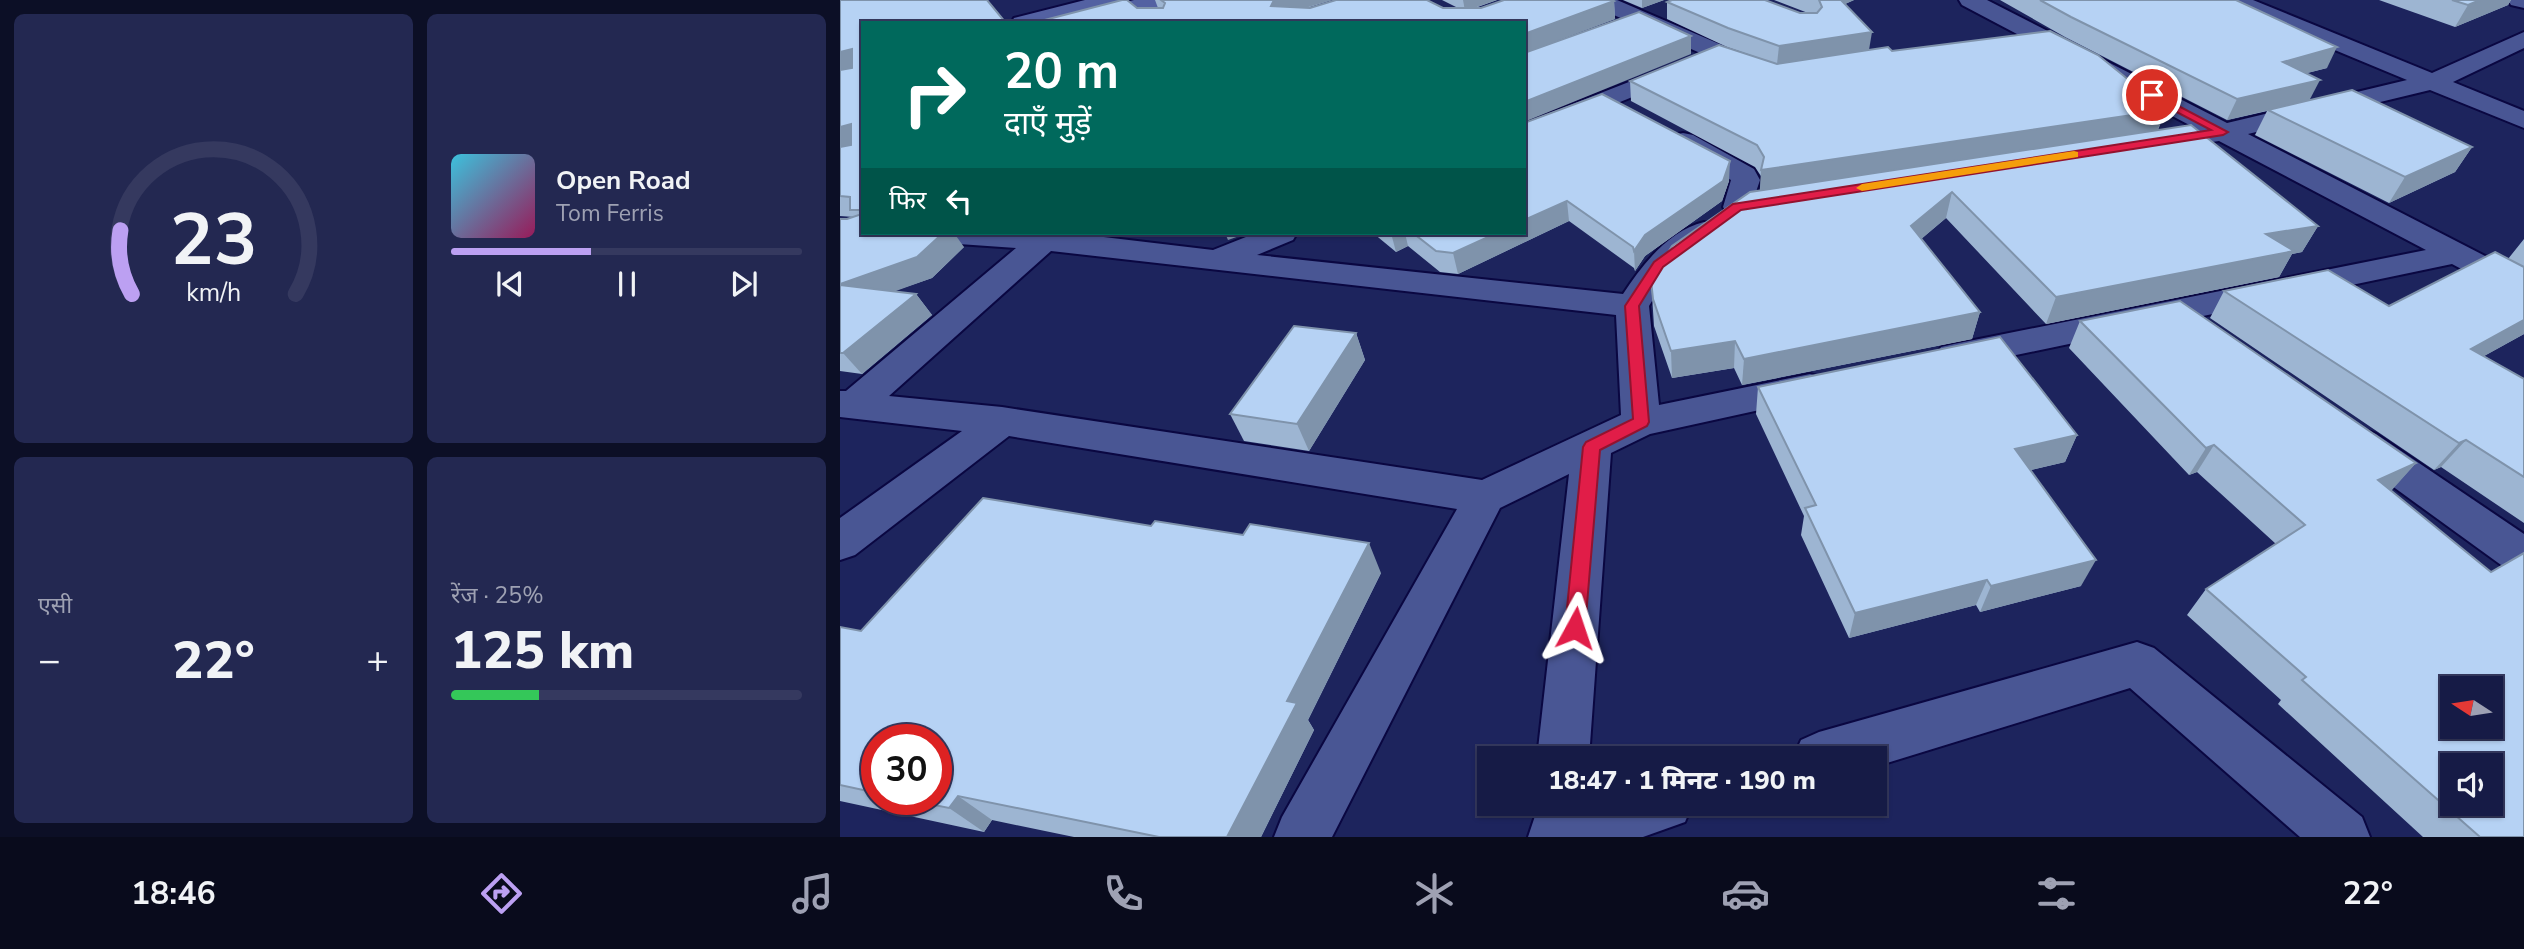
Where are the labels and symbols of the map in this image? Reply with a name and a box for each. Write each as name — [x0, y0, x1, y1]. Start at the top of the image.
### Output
pin — [2122, 65, 2182, 125]
position arrow — [1538, 591, 1612, 665]
north arrow — [2440, 676, 2502, 738]
speed limit sign: 30 — [861, 724, 952, 815]

